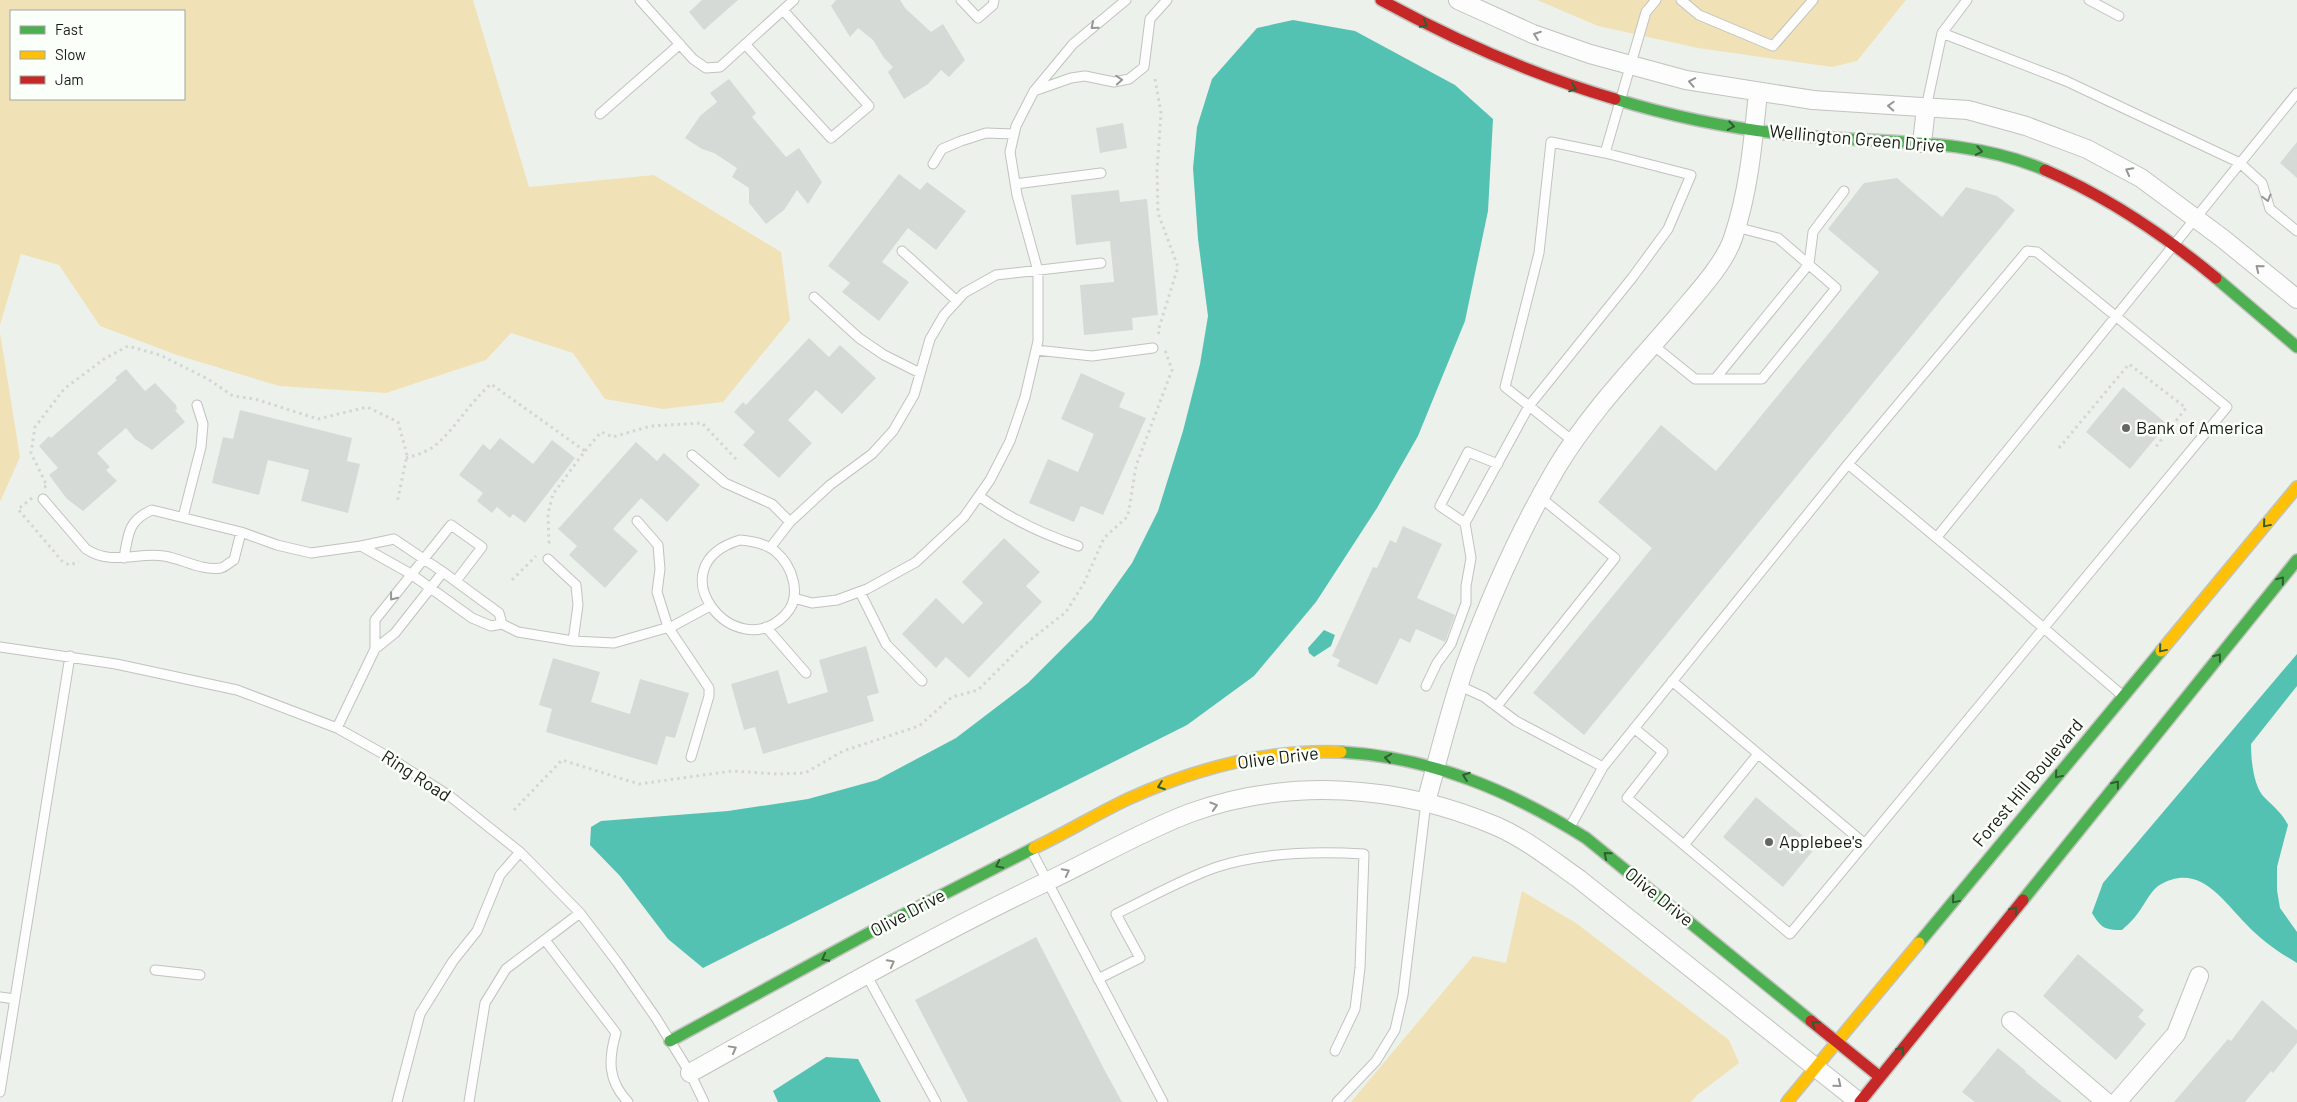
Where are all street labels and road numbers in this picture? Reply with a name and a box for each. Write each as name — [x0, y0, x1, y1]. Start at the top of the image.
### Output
street label: Wellington Green Drive — [1768, 119, 1946, 157]
street label: Forest Hill Boulevard — [1967, 714, 2087, 851]
street label: Olive Drive — [1236, 741, 1320, 773]
street label: Ring Road — [378, 745, 455, 806]
street label: Olive Drive — [1621, 862, 1698, 930]
street label: Olive Drive — [866, 883, 949, 941]

